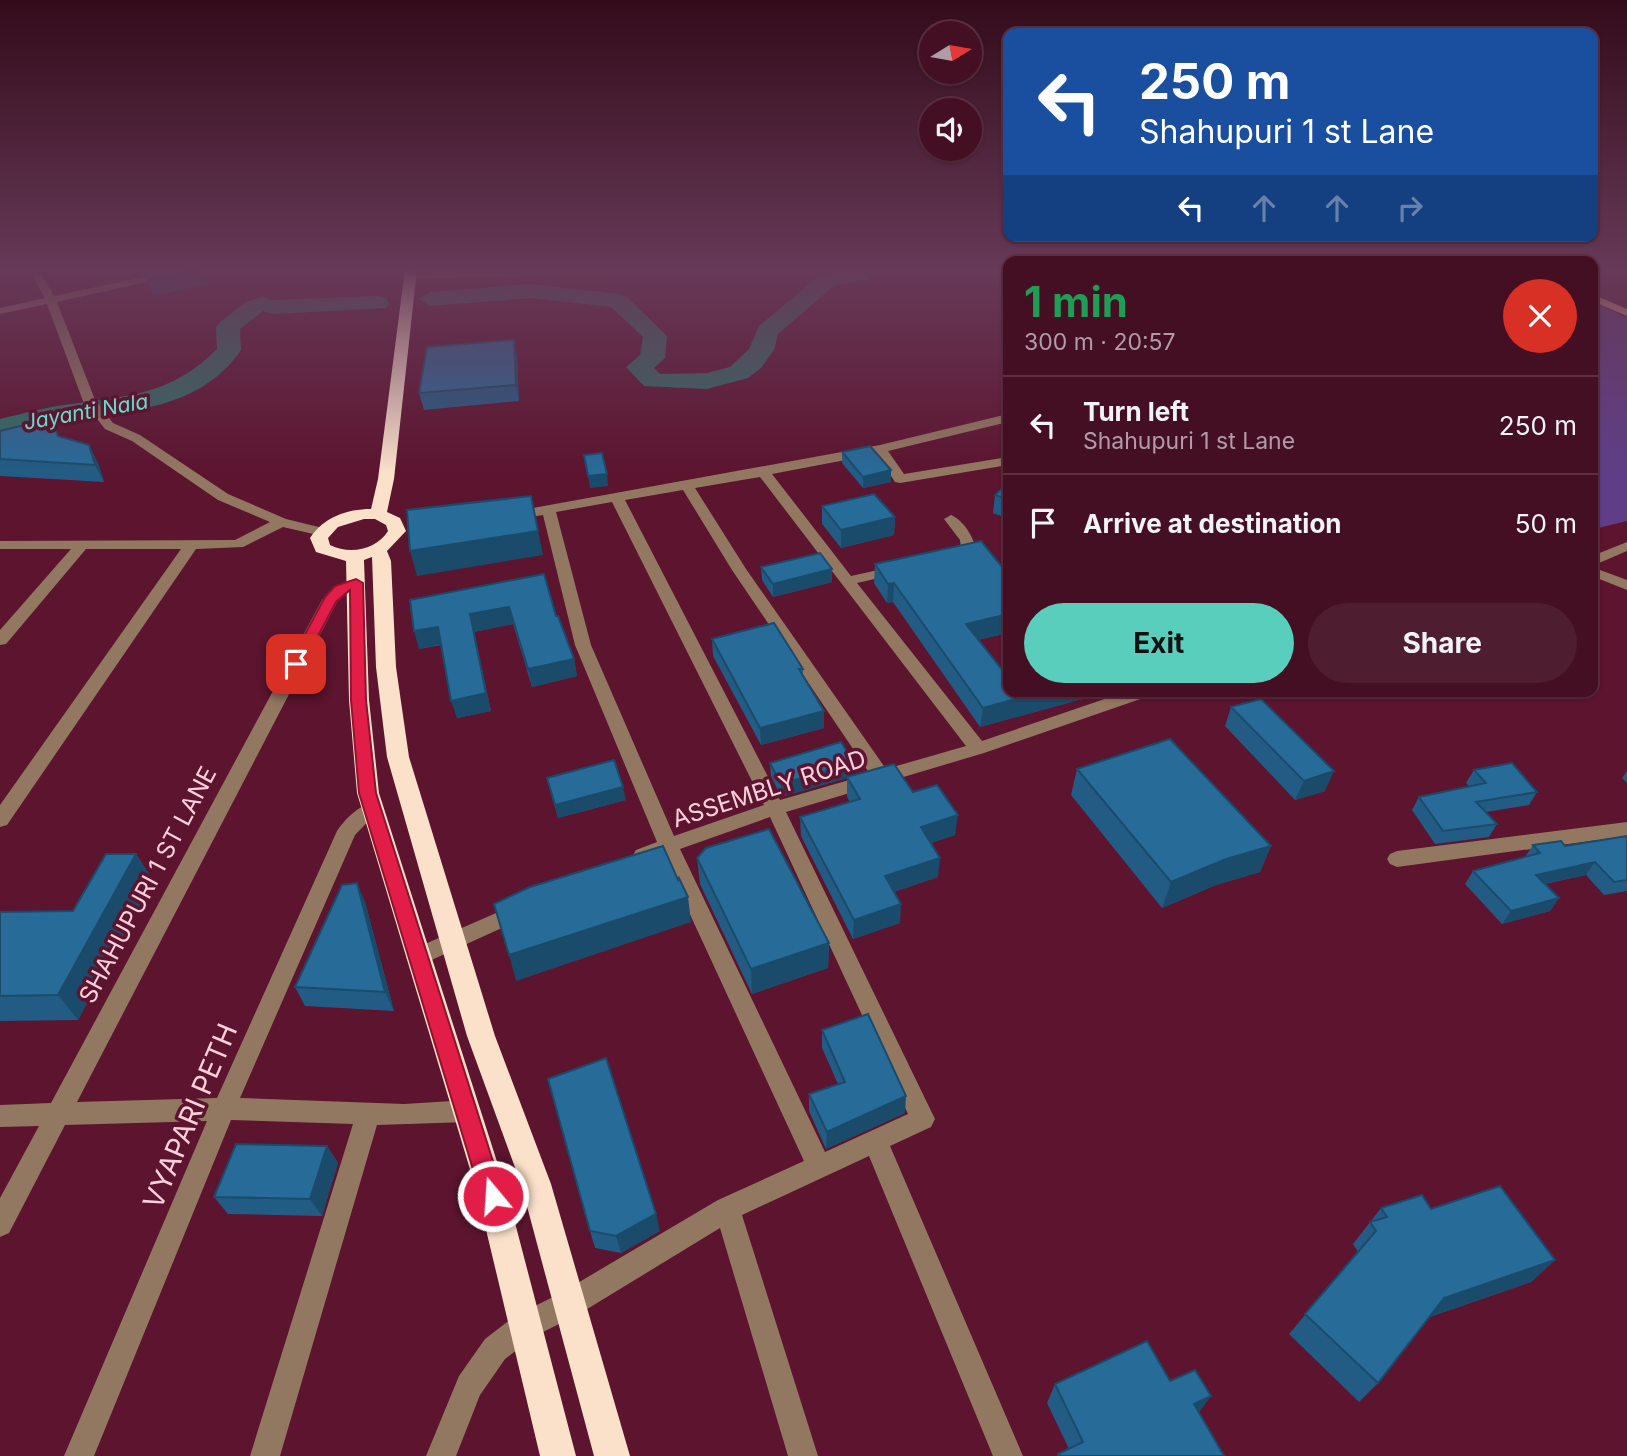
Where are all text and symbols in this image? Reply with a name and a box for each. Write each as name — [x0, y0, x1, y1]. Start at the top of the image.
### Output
north arrow — [919, 21, 982, 84]
map controls — [919, 21, 982, 161]
text: 250 m — [1139, 52, 1291, 111]
icon: left — [1024, 56, 1115, 147]
button: sound — [919, 98, 982, 161]
text: Shahupuri 1 st Lane — [1139, 112, 1434, 151]
icon: left — [1172, 189, 1210, 227]
icon: ahead — [1245, 189, 1283, 227]
icon: ahead — [1318, 189, 1356, 227]
icon: right — [1391, 189, 1429, 227]
text: 1 min — [1024, 276, 1128, 327]
button: close — [1503, 279, 1577, 353]
text: 300 m · 20:57 — [1024, 328, 1176, 356]
water label: Jayanti Nala — [22, 388, 150, 435]
text: Turn left — [1083, 396, 1189, 427]
icon: left — [1024, 406, 1062, 444]
text: 250 m — [1499, 410, 1577, 441]
text: Shahupuri 1 st Lane — [1083, 427, 1295, 455]
icon: arrive — [1024, 504, 1062, 542]
text: Arrive at destination — [1083, 508, 1342, 539]
text: 50 m — [1515, 508, 1577, 539]
button: Exit — [1024, 603, 1294, 683]
button: Share — [1308, 603, 1577, 683]
pin — [266, 634, 326, 694]
icon: arrive — [277, 645, 315, 683]
street label: ASSEMBLY ROAD — [668, 744, 869, 833]
street label: SHAHUPURI 1 ST LANE — [73, 761, 222, 1008]
street label: VYAPARI PETH — [136, 1018, 244, 1214]
position arrow — [456, 1159, 530, 1233]

